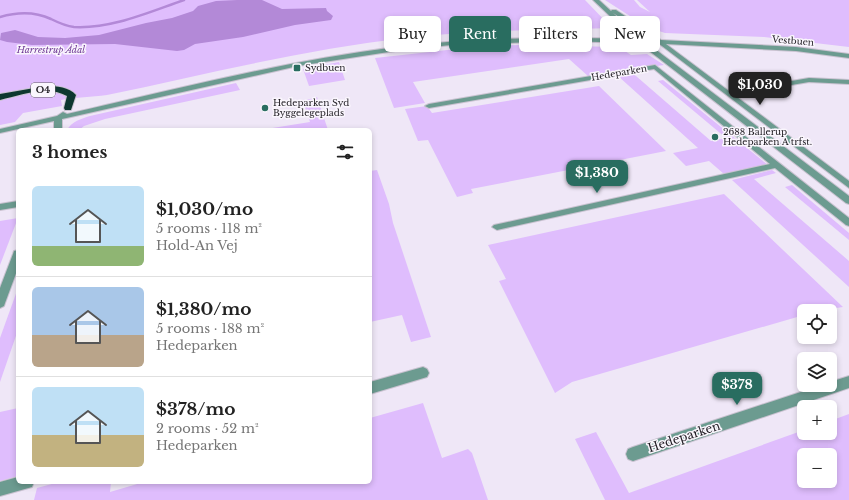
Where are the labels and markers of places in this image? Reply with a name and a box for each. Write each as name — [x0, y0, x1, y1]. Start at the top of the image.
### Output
place label: Sydbuen — [305, 62, 346, 73]
marker: Sydbuen — [292, 63, 302, 73]
pin: $1,030 — [727, 72, 793, 106]
place label: Hedeparken Syd Byggelegeplads — [273, 97, 349, 118]
marker: Hedeparken Syd Byggelegeplads — [260, 103, 270, 113]
place label: 2688 Ballerup Hedeparken A trfst. — [723, 126, 812, 147]
marker: 2688 Ballerup Hedeparken A trfst. — [710, 132, 720, 142]
pin: $1,380 — [564, 160, 630, 194]
pin: $378 — [713, 372, 761, 406]

